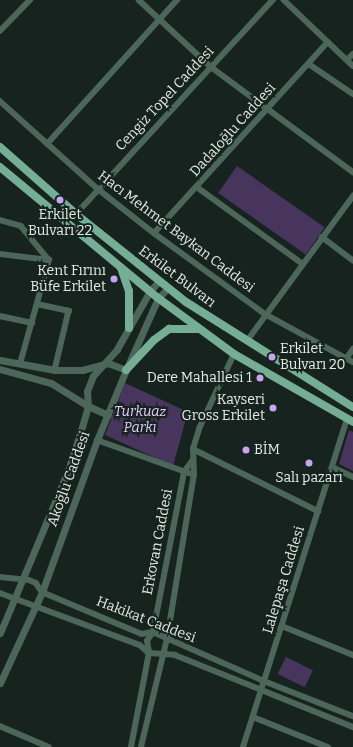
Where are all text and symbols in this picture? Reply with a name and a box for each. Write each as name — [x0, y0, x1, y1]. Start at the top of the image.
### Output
street label: Cengiz Topel Caddesi — [112, 43, 218, 155]
street label: Dadaloğlu Caddesi — [187, 80, 279, 180]
street label: Hacı Mehmet Baykan Caddesi — [94, 168, 258, 296]
marker: Erkilet Bulvarı 22 — [55, 195, 65, 205]
place label: Erkilet Bulvarı 22 — [28, 207, 92, 240]
street label: Erkilet Bulvarı — [135, 243, 219, 311]
place label: Kent Fırını Büfe Erkilet — [30, 263, 106, 296]
marker: Kent Fırını Büfe Erkilet — [109, 274, 119, 284]
place label: Erkilet Bulvarı 20 — [280, 341, 346, 374]
marker: Erkilet Bulvarı 20 — [267, 352, 277, 362]
place label: Dere Mahallesi 1 — [147, 370, 252, 386]
marker: Dere Mahallesi 1 — [255, 373, 265, 383]
place label: Kayseri Gross Erkilet — [181, 392, 265, 424]
marker: Kayseri Gross Erkilet — [268, 403, 278, 413]
park label: Turkuaz Parkı — [114, 404, 166, 436]
street label: Akoğlu Caddesi — [44, 429, 94, 529]
place label: BİM — [254, 442, 280, 458]
marker: BİM — [241, 445, 251, 455]
marker: Salı pazarı — [304, 458, 314, 468]
place label: Salı pazarı — [275, 470, 343, 486]
street label: Erkovan Caddesi — [139, 488, 177, 596]
street label: Lalepaşa Caddesi — [260, 524, 308, 636]
street label: Hakikat Caddesi — [94, 593, 198, 647]

